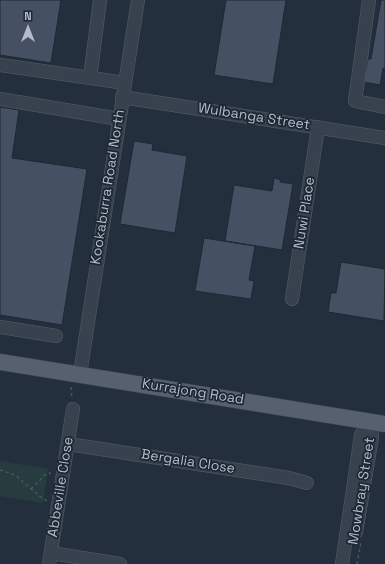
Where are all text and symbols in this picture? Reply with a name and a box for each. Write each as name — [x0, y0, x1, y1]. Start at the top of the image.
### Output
north arrow — [8, 8, 48, 48]
text: N — [24, 9, 32, 23]
street label: Wulbanga Street — [197, 100, 311, 134]
street label: Kookaburra Road North — [87, 108, 129, 266]
street label: Nuwi Place — [291, 176, 319, 250]
street label: Kurrajong Road — [141, 376, 245, 408]
street label: Abbeville Close — [45, 436, 77, 538]
street label: Mowbray Street — [345, 436, 379, 546]
street label: Bergalia Close — [140, 446, 236, 478]

